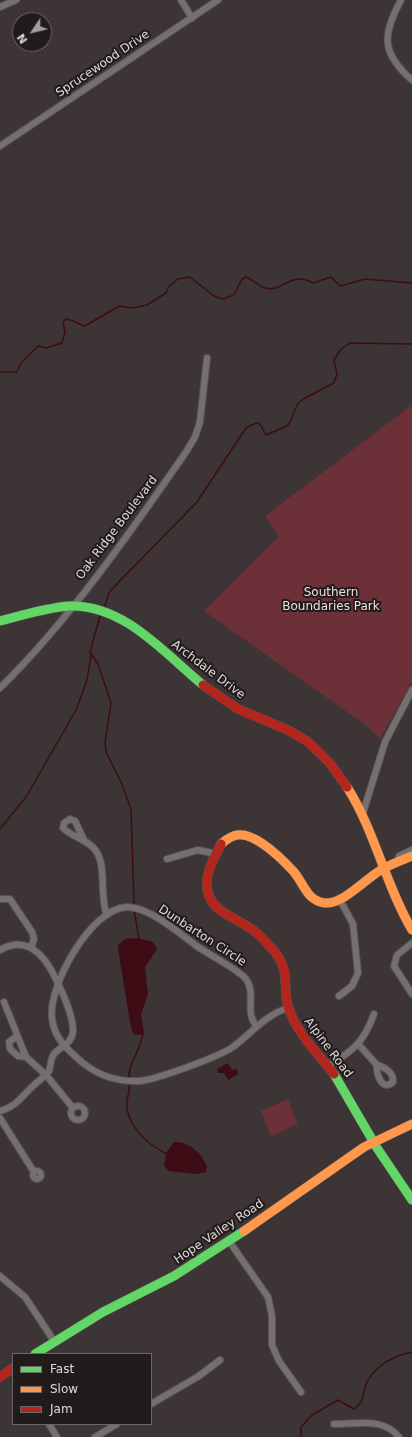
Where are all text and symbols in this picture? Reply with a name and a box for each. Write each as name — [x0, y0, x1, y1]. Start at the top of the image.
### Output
north arrow — [12, 12, 52, 52]
street label: Sprucewood Drive — [54, 27, 152, 101]
text: N — [15, 31, 31, 46]
street label: Oak Ridge Boulevard — [73, 473, 161, 583]
park label: Southern Boundaries Park — [282, 586, 380, 614]
street label: Archdale Drive — [168, 638, 248, 702]
street label: Dunbarton Circle — [156, 902, 248, 970]
street label: Alpine Road — [301, 1015, 355, 1081]
street label: Hope Valley Road — [171, 1197, 267, 1267]
legend — [12, 1353, 152, 1425]
text: Fast — [50, 1362, 74, 1376]
text: Slow — [50, 1382, 78, 1396]
text: Jam — [50, 1402, 73, 1416]

